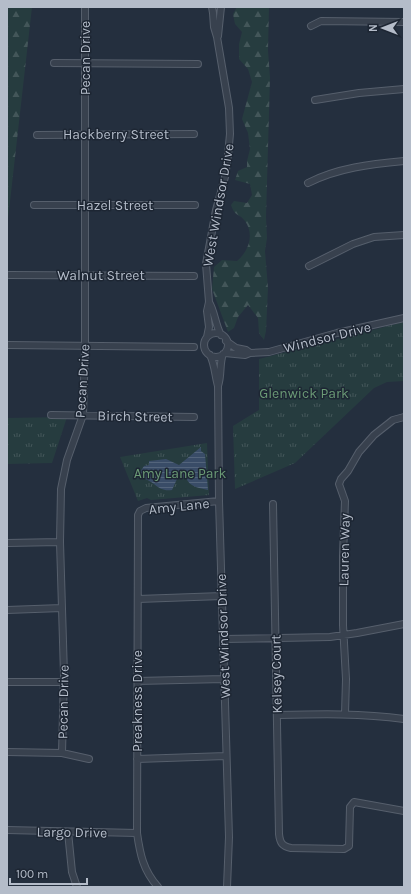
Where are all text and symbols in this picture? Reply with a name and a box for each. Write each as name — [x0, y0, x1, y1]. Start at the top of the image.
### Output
north arrow — [363, 8, 403, 48]
street label: Pecan Drive — [77, 21, 94, 95]
text: N — [367, 24, 380, 32]
street label: Hackberry Street — [63, 126, 169, 143]
street label: West Windsor Drive — [199, 142, 238, 268]
street label: Hazel Street — [77, 197, 153, 214]
street label: Walnut Street — [57, 267, 145, 284]
street label: Windsor Drive — [282, 318, 373, 357]
street label: Pecan Drive — [71, 343, 94, 419]
park label: Glenwick Park — [259, 385, 349, 402]
street label: Birch Street — [97, 407, 173, 426]
park label: Amy Lane Park — [134, 465, 226, 482]
street label: Amy Lane — [148, 495, 210, 518]
street label: Lauren Way — [335, 513, 354, 587]
street label: West Windsor Drive — [213, 573, 234, 699]
street label: Kelsey Court — [267, 634, 286, 714]
street label: Preakness Drive — [129, 650, 146, 752]
street label: Pecan Drive — [54, 665, 73, 739]
street label: Largo Drive — [37, 823, 107, 842]
scale bar — [10, 860, 87, 886]
text: 100 m — [16, 867, 48, 881]

